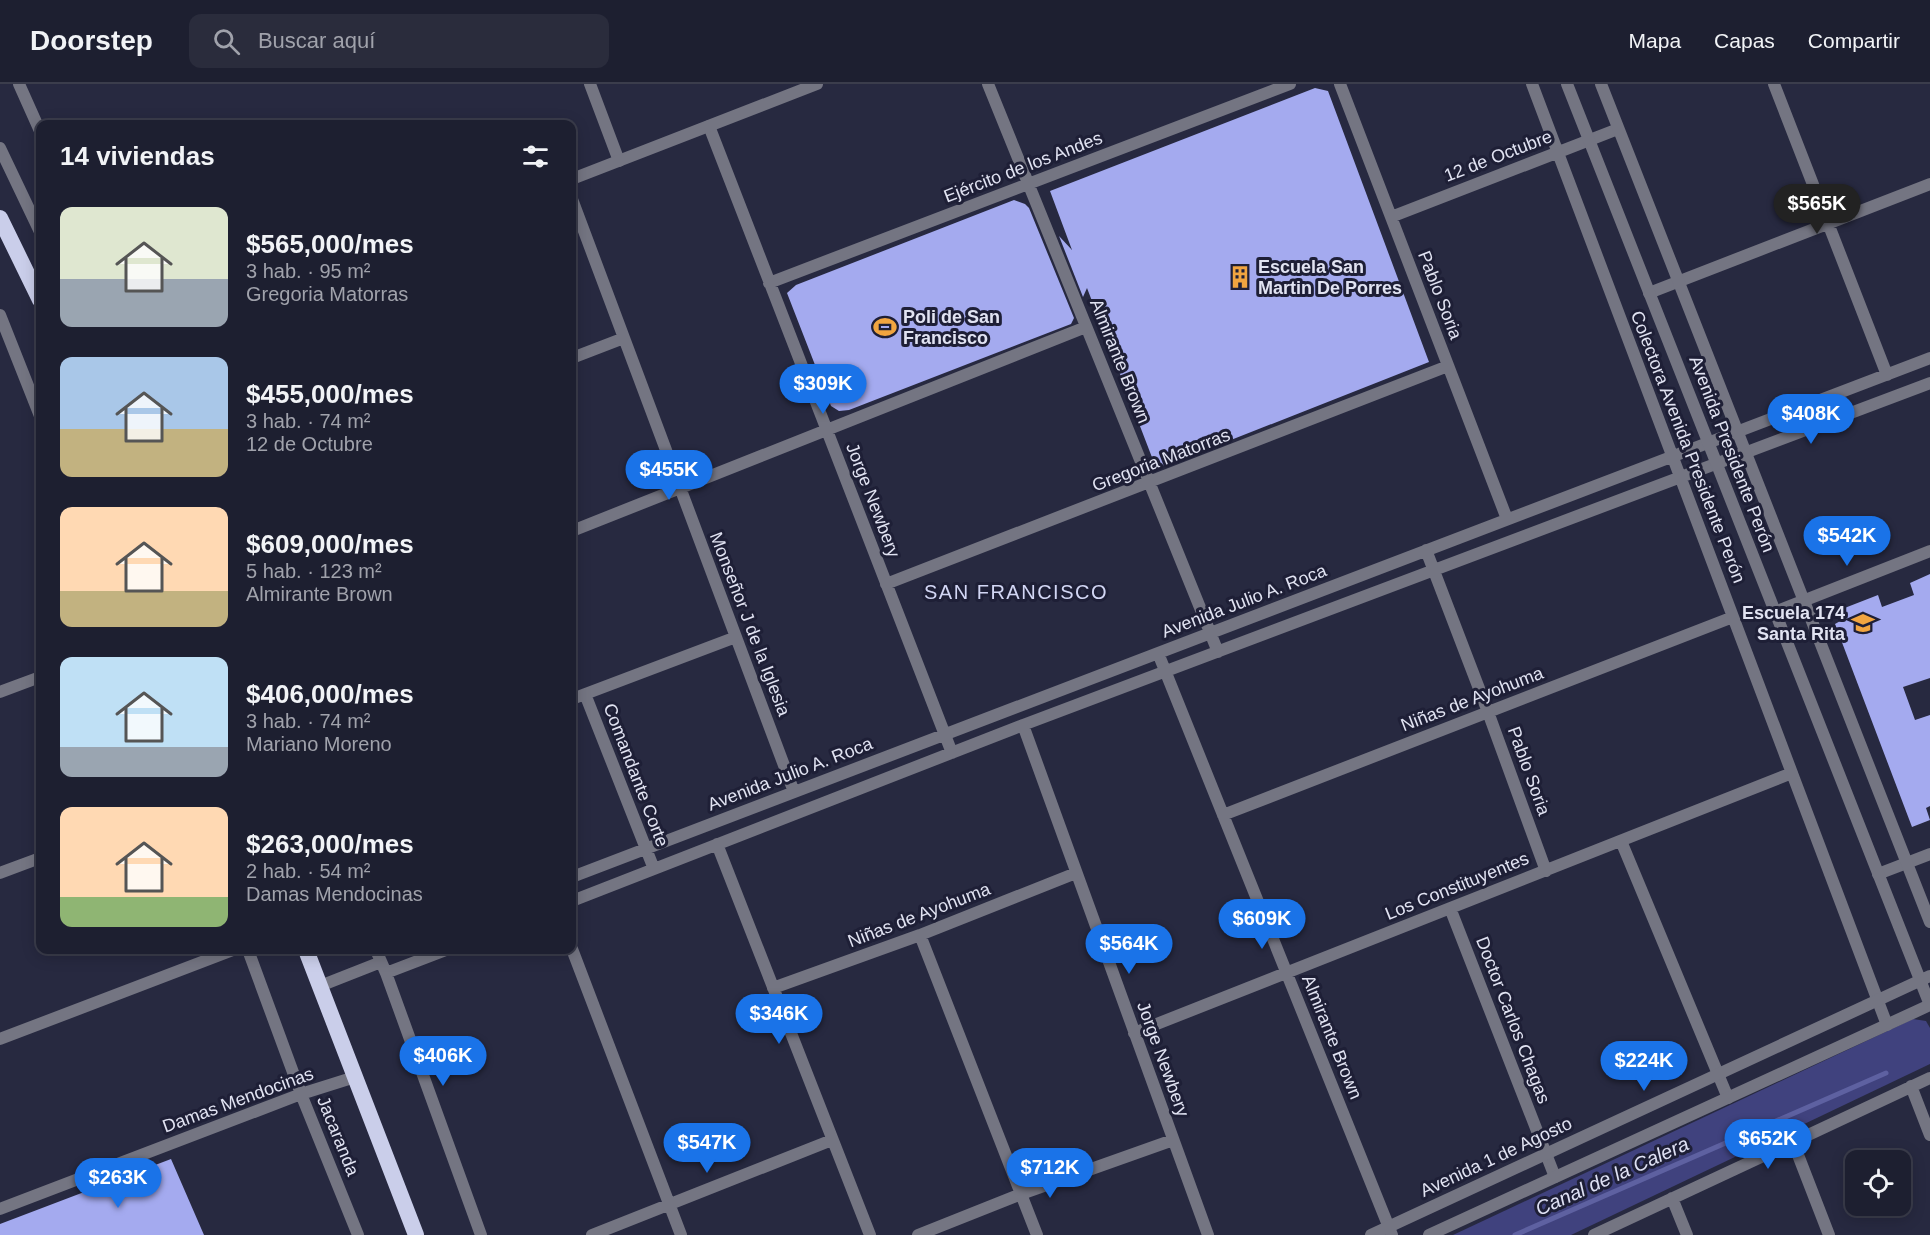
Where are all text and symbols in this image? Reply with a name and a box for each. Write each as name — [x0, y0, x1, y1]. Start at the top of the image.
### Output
search box — [189, 14, 609, 68]
text: Doorstep — [30, 25, 153, 56]
icon: search — [210, 25, 243, 58]
text: Buscar aquí — [258, 28, 375, 53]
text: Mapa — [1629, 29, 1681, 52]
text: Capas — [1714, 29, 1775, 52]
text: Compartir — [1808, 29, 1900, 52]
street label: 12 de Octubre — [1441, 126, 1555, 186]
street label: Ejército de los Andes — [941, 128, 1105, 206]
icon: filters — [519, 140, 552, 173]
text: 14 viviendas — [60, 141, 215, 171]
pin: $565K — [1775, 184, 1859, 235]
text: $565K — [1788, 192, 1846, 214]
text: $565,000/mes — [246, 229, 414, 259]
icon: home — [108, 231, 180, 303]
street label: Pablo Soria — [1414, 248, 1466, 343]
place label: Escuela San Martin De Porres — [1258, 257, 1402, 298]
text: 3 hab. · 95 m² — [246, 260, 371, 282]
building icon: Escuela San Martin De Porres — [1227, 264, 1253, 290]
text: Gregoria Matorras — [246, 283, 408, 305]
street label: Almirante Brown — [1086, 296, 1154, 426]
place label: Poli de San Francisco — [903, 307, 1000, 348]
street label: Colectora Avenida Presidente Perón — [1626, 307, 1750, 587]
sports icon: Poli de San Francisco — [872, 314, 898, 340]
street label: Avenida Presidente Perón — [1685, 353, 1779, 555]
pin: $309K — [781, 364, 865, 415]
text: $309K — [794, 372, 852, 394]
text: $455,000/mes — [246, 379, 414, 409]
icon: home — [108, 381, 180, 453]
pin: $408K — [1769, 394, 1853, 445]
text: $408K — [1782, 402, 1840, 424]
text: 3 hab. · 74 m² — [246, 410, 371, 432]
street label: Gregoria Matorras — [1089, 424, 1233, 496]
text: 12 de Octubre — [246, 433, 373, 455]
street label: Jorge Newbery — [842, 440, 904, 560]
pin: $455K — [627, 450, 711, 501]
text: $455K — [640, 458, 698, 480]
pin: $542K — [1805, 516, 1889, 567]
text: $542K — [1818, 524, 1876, 546]
text: $609,000/mes — [246, 529, 414, 559]
street label: Monseñor J de la Iglesia — [706, 529, 795, 720]
icon: home — [108, 531, 180, 603]
text: 5 hab. · 123 m² — [246, 560, 382, 582]
street label: Avenida Julio A. Roca — [1159, 560, 1330, 642]
district label: SAN FRANCISCO — [924, 581, 1108, 603]
text: Almirante Brown — [246, 583, 393, 605]
place label: Escuela 174 Santa Rita — [1742, 603, 1846, 644]
school or university icon: Escuela 174 Santa Rita — [1850, 610, 1876, 636]
street label: Niñas de Ayohuma — [1398, 662, 1547, 735]
text: $406,000/mes — [246, 679, 414, 709]
icon: home — [108, 681, 180, 753]
street label: Comandante Corte — [599, 700, 673, 850]
text: 3 hab. · 74 m² — [246, 710, 371, 732]
street label: Pablo Soria — [1504, 724, 1555, 819]
text: Mariano Moreno — [246, 733, 392, 755]
street label: Avenida Julio A. Roca — [705, 733, 876, 815]
text: $263,000/mes — [246, 829, 414, 859]
icon: home — [108, 831, 180, 903]
street label: Los Constituyentes — [1382, 848, 1532, 924]
text: 2 hab. · 54 m² — [246, 860, 371, 882]
street label: Niñas de Ayohuma — [845, 878, 994, 951]
text: Damas Mendocinas — [246, 883, 423, 905]
pin: $609K — [1220, 899, 1304, 950]
text: $609K — [1233, 907, 1291, 929]
pin: $564K — [1087, 924, 1171, 975]
text: $564K — [1100, 932, 1158, 954]
street label: Doctor Carlos Chagas — [1472, 934, 1554, 1106]
street label: Almirante Brown — [1298, 972, 1366, 1102]
pin: $346K — [737, 994, 821, 1045]
street label: Jorge Newbery — [1133, 999, 1193, 1119]
text: $346K — [750, 1002, 808, 1024]
pin: $406K — [401, 1036, 485, 1087]
pin: $224K — [1602, 1041, 1686, 1092]
text: $406K — [414, 1044, 472, 1066]
text: $224K — [1615, 1049, 1673, 1071]
street label: Damas Mendocinas — [160, 1063, 316, 1137]
street label: Jacaranda — [313, 1093, 363, 1180]
street label: Avenida 1 de Agosto — [1417, 1113, 1575, 1201]
pin: $652K — [1726, 1119, 1810, 1170]
pin: $547K — [665, 1123, 749, 1174]
text: $652K — [1739, 1127, 1797, 1149]
text: $547K — [678, 1131, 736, 1153]
water label: Canal de la Calera — [1532, 1132, 1692, 1220]
pin: $712K — [1008, 1148, 1092, 1199]
map controls — [1845, 1150, 1911, 1216]
button: locate — [1845, 1150, 1911, 1216]
text: $712K — [1021, 1156, 1079, 1178]
pin: $263K — [76, 1158, 160, 1209]
text: $263K — [89, 1166, 147, 1188]

